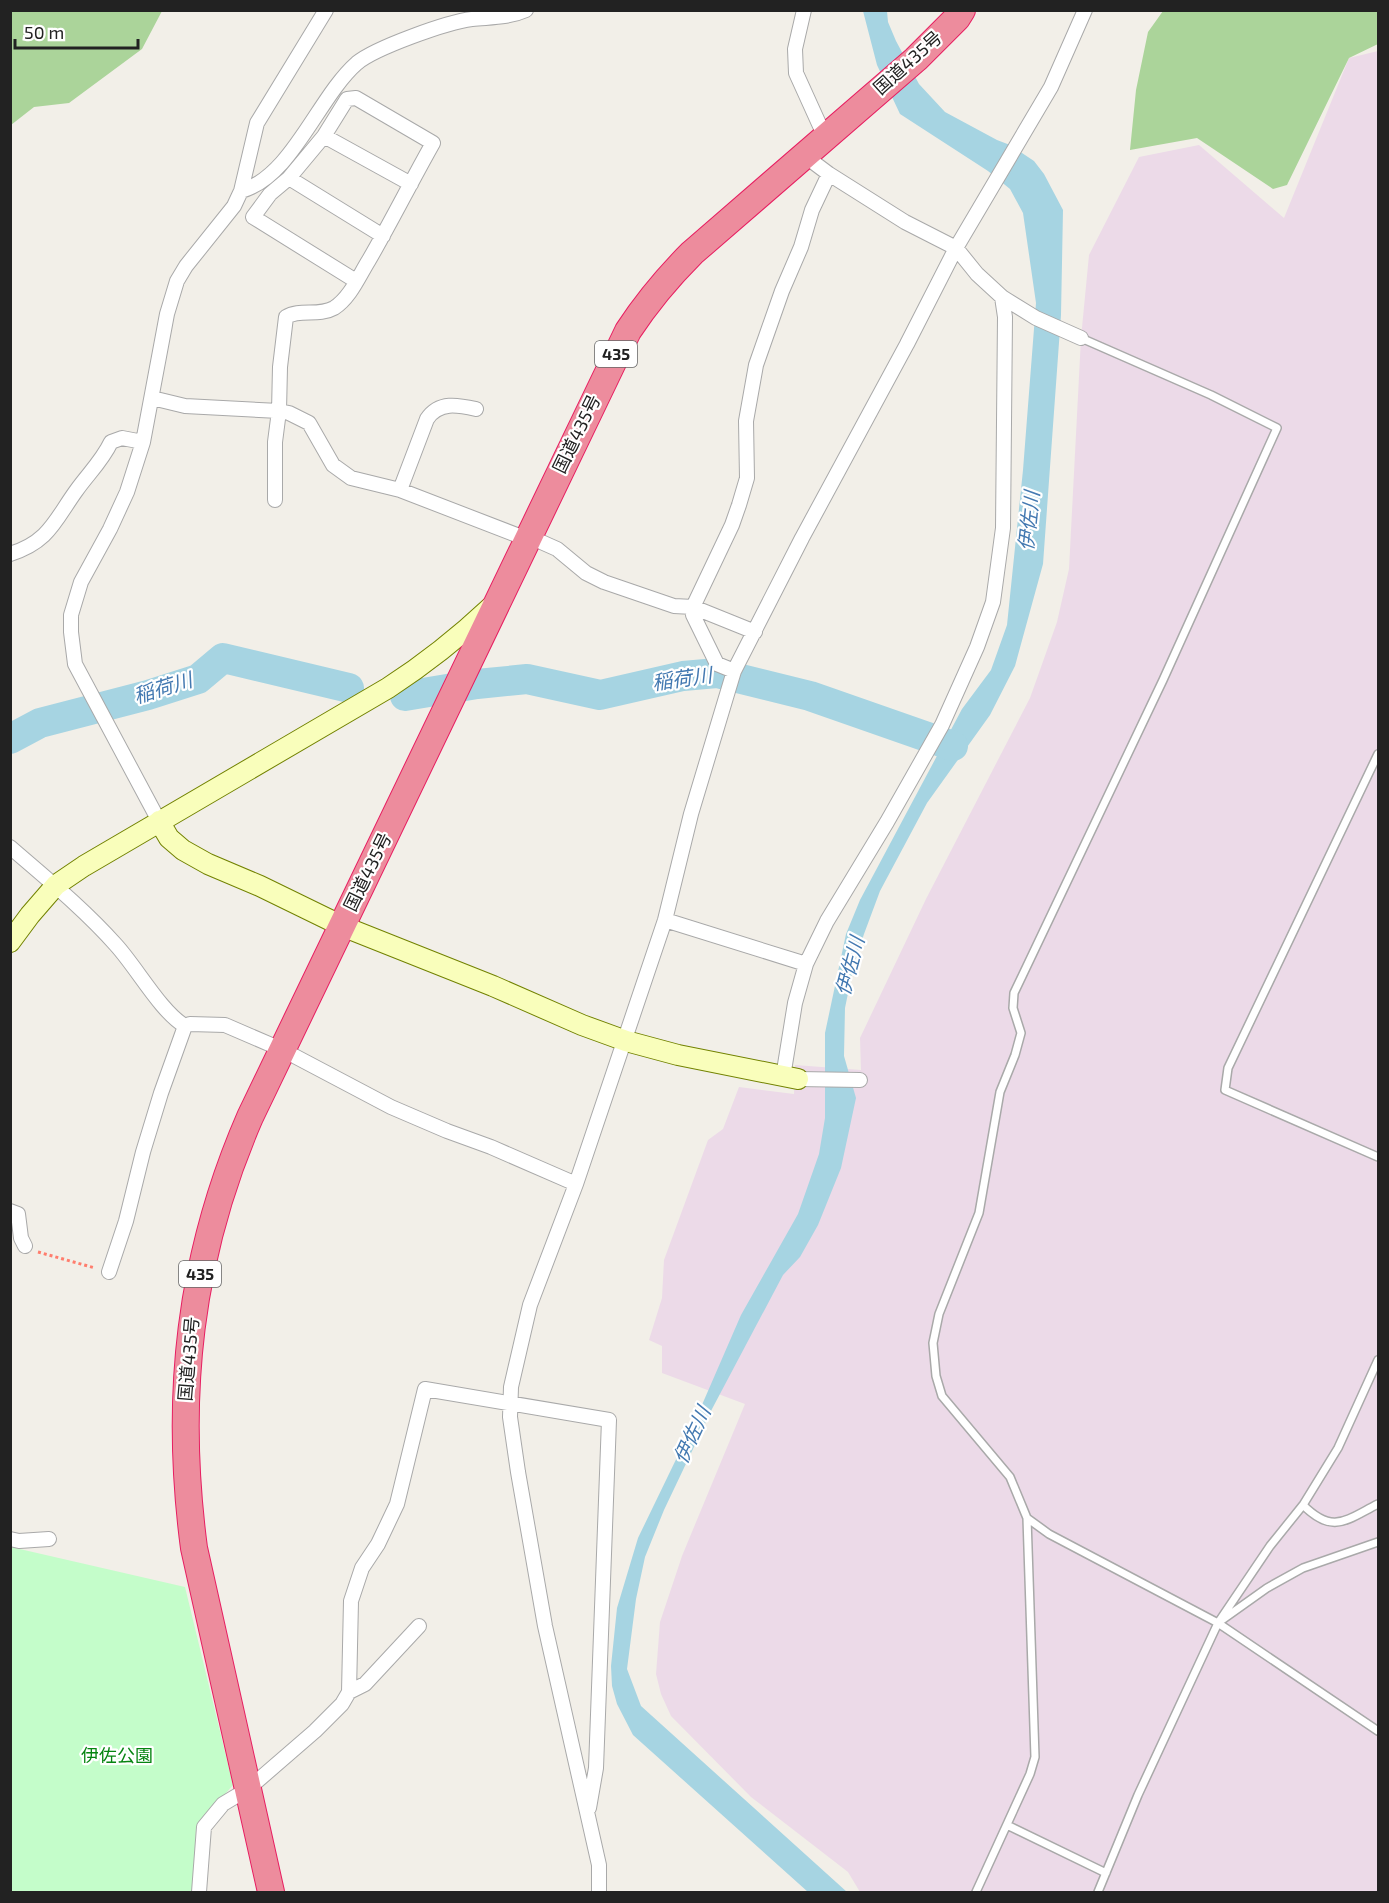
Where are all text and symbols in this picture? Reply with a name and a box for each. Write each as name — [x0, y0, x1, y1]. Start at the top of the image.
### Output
scale bar — [15, 12, 138, 50]
text: 50 m — [24, 21, 64, 43]
street label: 国道435号 — [868, 26, 946, 99]
road number: 435 — [595, 341, 637, 367]
street label: 国道435号 — [548, 391, 605, 476]
water label: 伊佐川 — [1013, 488, 1043, 552]
water label: 稲荷川 — [650, 662, 715, 694]
water label: 稲荷川 — [131, 666, 197, 707]
street label: 国道435号 — [339, 829, 396, 914]
water label: 伊佐川 — [830, 932, 869, 998]
road number: 435 — [179, 1261, 221, 1287]
street label: 国道435号 — [173, 1316, 203, 1402]
water label: 伊佐川 — [668, 1401, 715, 1467]
park label: 伊佐公園 — [81, 1744, 153, 1766]

